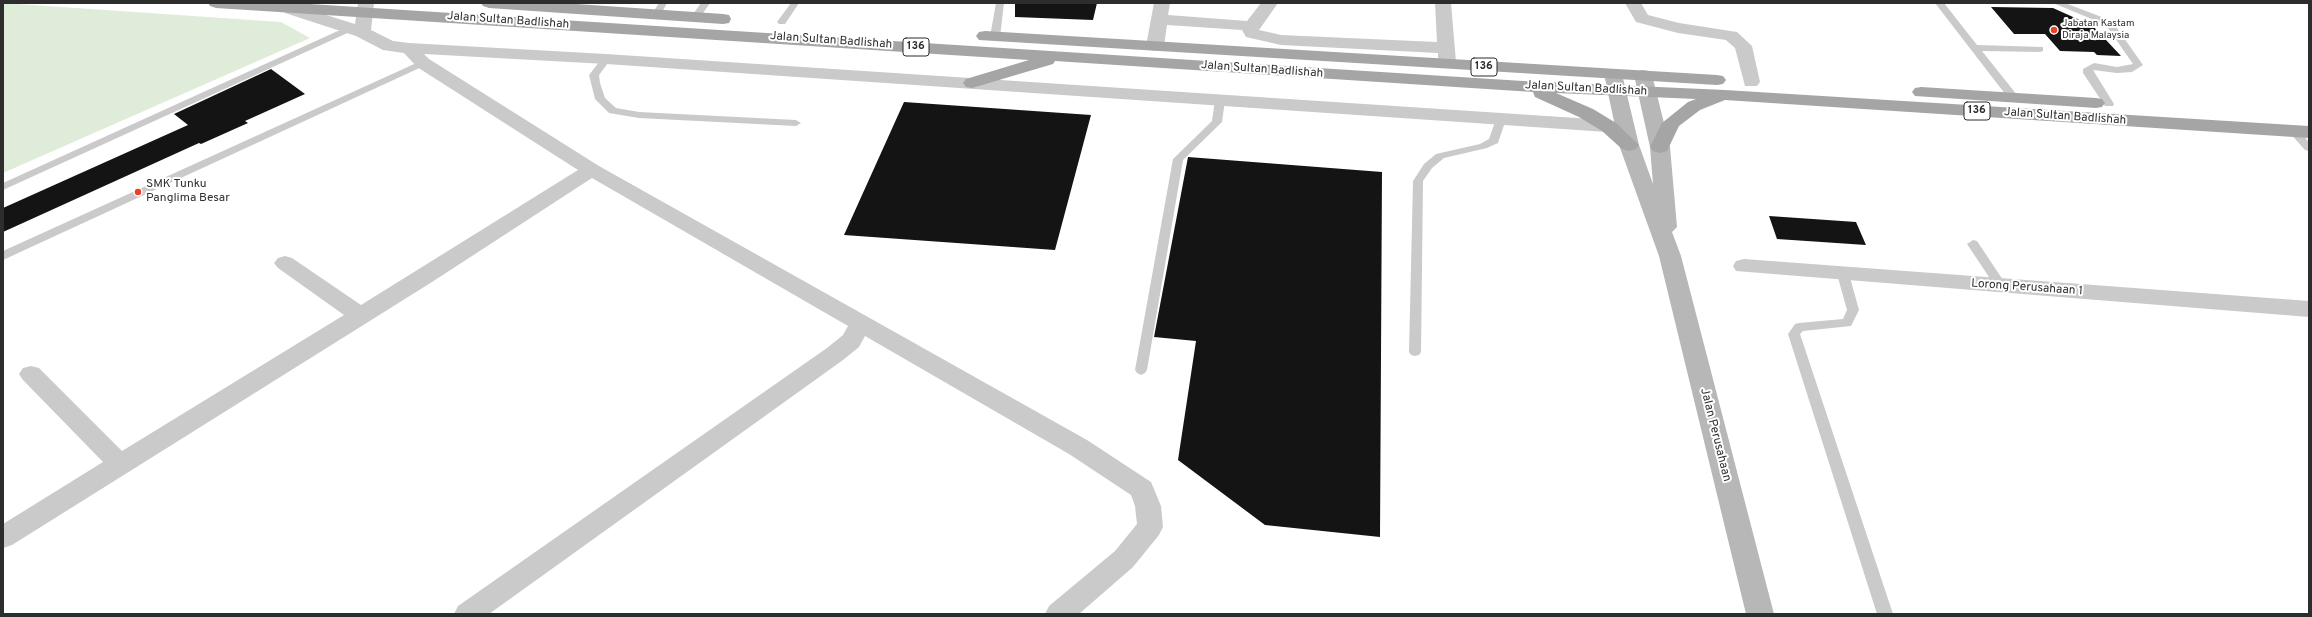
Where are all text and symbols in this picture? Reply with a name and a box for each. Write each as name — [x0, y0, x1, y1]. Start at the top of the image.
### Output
street label: Jalan Sultan Badlishah — [446, 10, 570, 32]
place label: Jabatan Kastam Diraja Malaysia — [2062, 18, 2134, 42]
marker: Jabatan Kastam Diraja Malaysia — [2049, 25, 2059, 35]
street label: Jalan Sultan Badlishah — [769, 30, 893, 52]
road number: 136 — [903, 38, 929, 56]
road number: 136 — [1471, 58, 1497, 76]
street label: Jalan Sultan Badlishah — [1200, 59, 1324, 81]
street label: Jalan Sultan Badlishah — [1524, 79, 1648, 99]
road number: 136 — [1964, 102, 1990, 120]
street label: Jalan Sultan Badlishah — [2003, 106, 2127, 128]
place label: SMK Tunku Panglima Besar — [146, 178, 230, 206]
marker: SMK Tunku Panglima Besar — [133, 187, 143, 197]
street label: Lorong Perusahaan 1 — [1971, 277, 2083, 299]
street label: Jalan Perusahaan — [1696, 387, 1734, 483]

